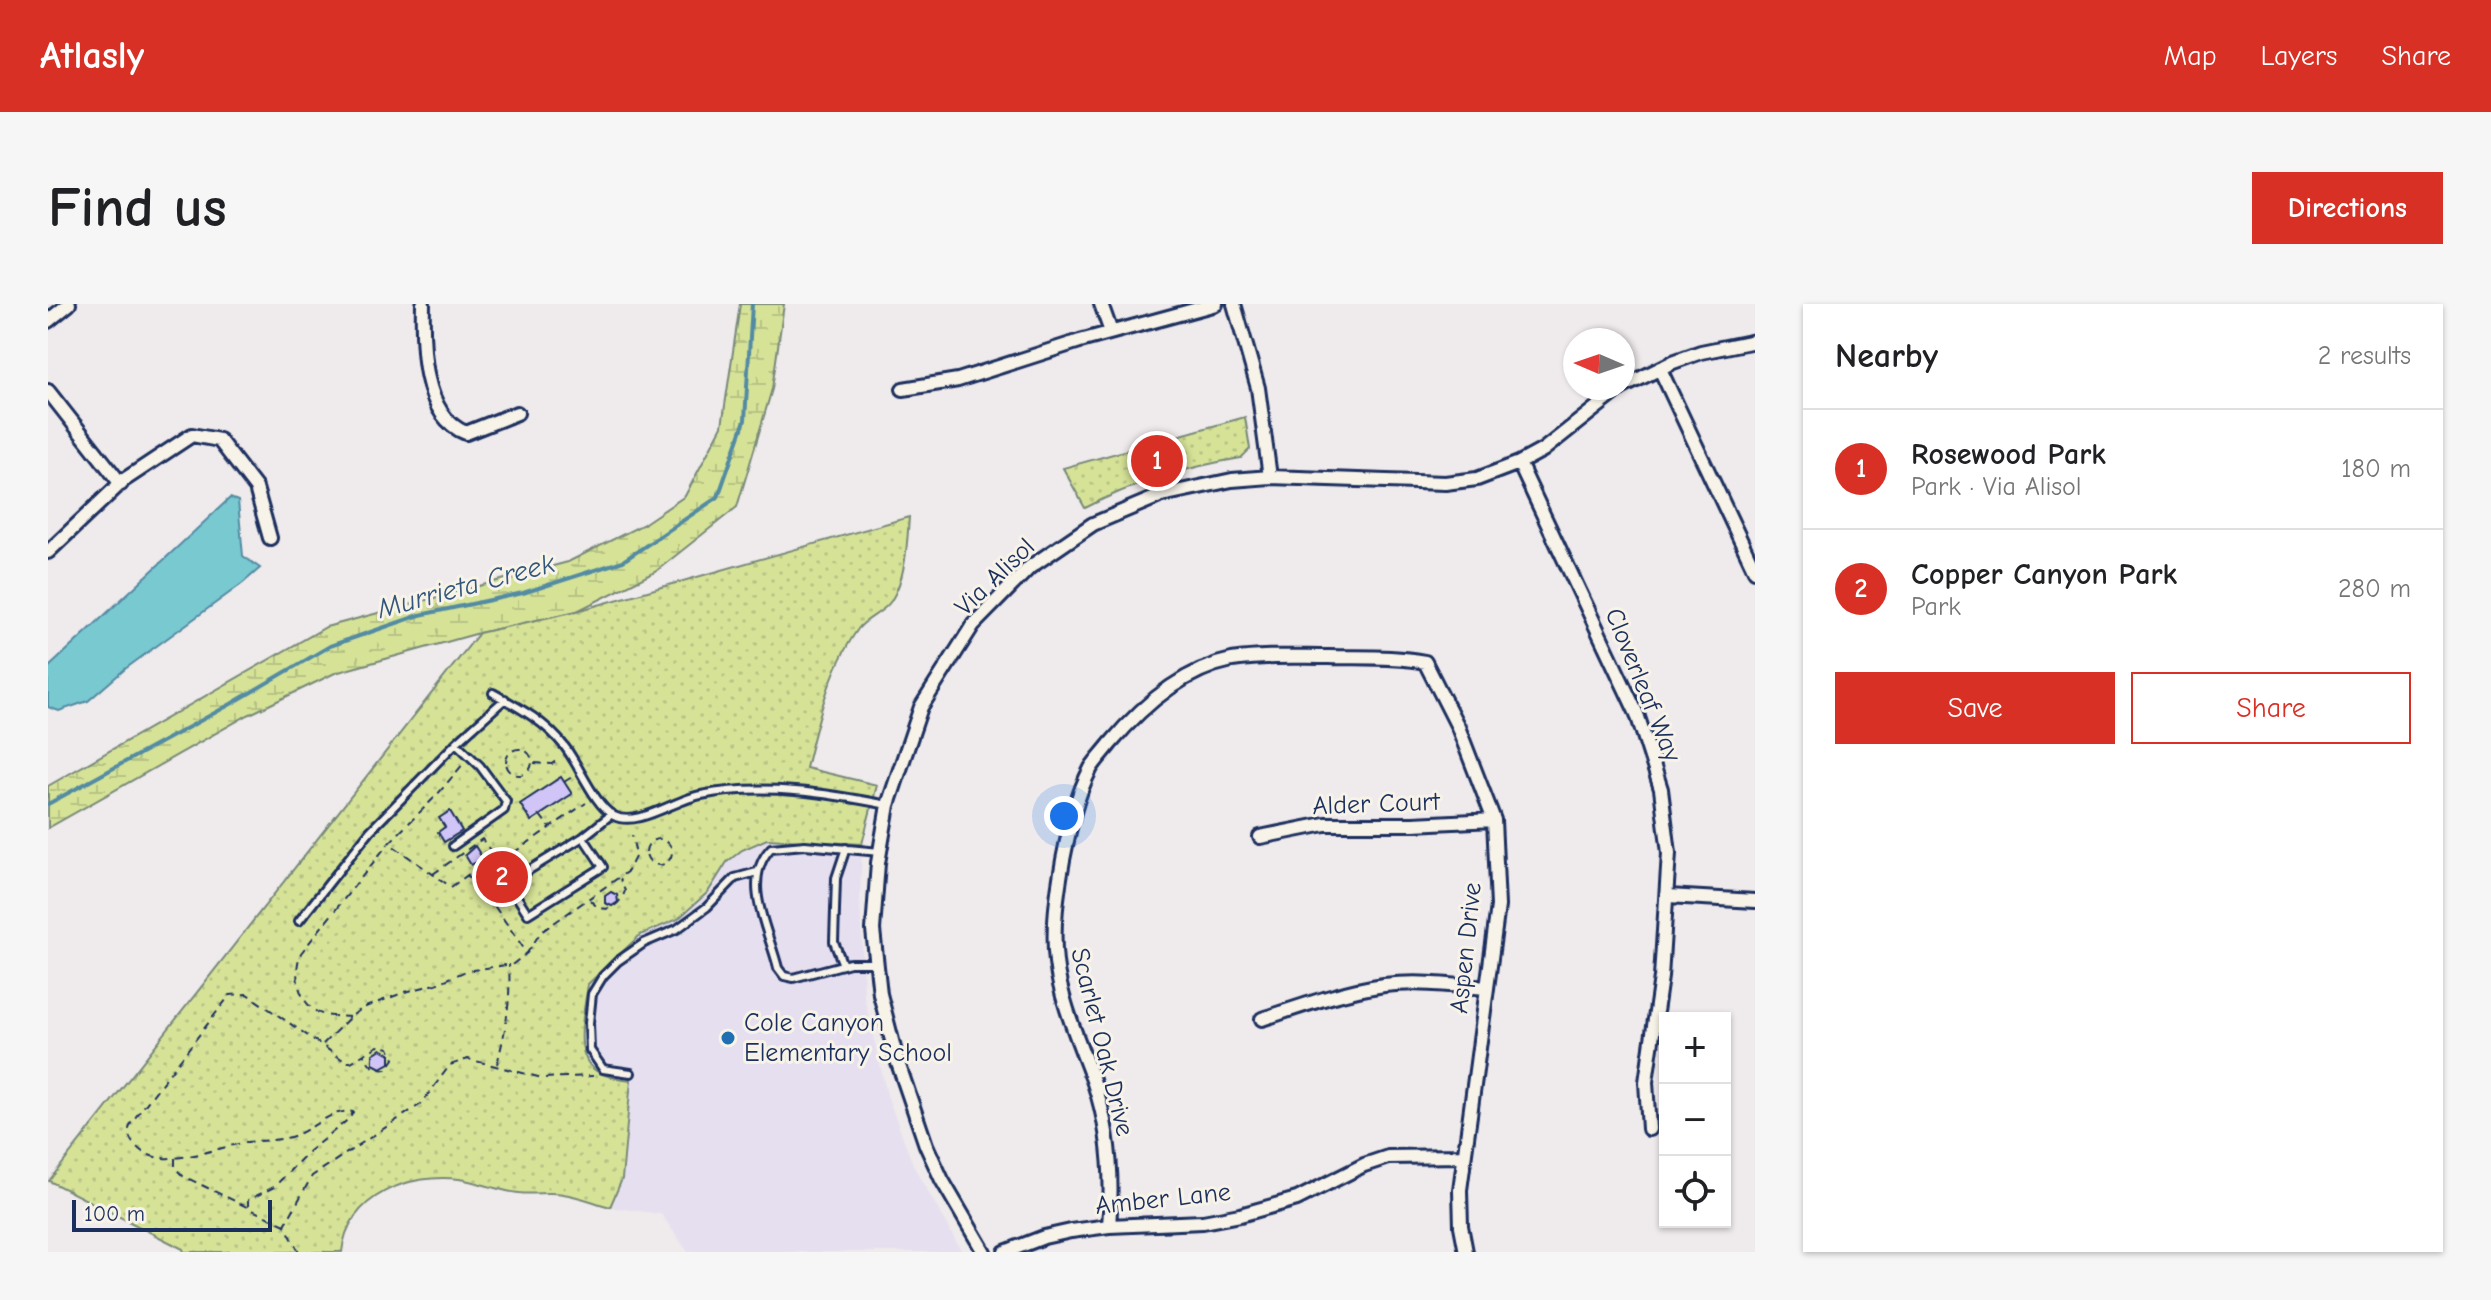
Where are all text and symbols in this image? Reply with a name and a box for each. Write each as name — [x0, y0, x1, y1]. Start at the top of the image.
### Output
text: Atlasly — [40, 34, 144, 78]
text: Map — [2164, 40, 2217, 72]
text: Layers — [2261, 40, 2337, 72]
text: Share — [2381, 40, 2451, 72]
button: Directions — [2252, 172, 2443, 244]
text: Find us — [48, 176, 227, 240]
north arrow — [1563, 328, 1635, 400]
text: Nearby — [1835, 336, 1938, 376]
text: 2 results — [2318, 341, 2411, 371]
pin: 1 — [1131, 431, 1183, 491]
text: Rosewood Park — [1911, 437, 2106, 472]
text: 1 — [1856, 454, 1866, 484]
text: 180 m — [2341, 454, 2411, 484]
text: Park · Via Alisol — [1911, 472, 2082, 502]
street label: Via Alisol — [949, 532, 1041, 622]
water label: Murrieta Creek — [373, 547, 559, 625]
text: Copper Canyon Park — [1911, 557, 2177, 592]
text: 2 — [1855, 574, 1867, 604]
text: 280 m — [2338, 574, 2411, 604]
text: Park — [1911, 592, 1961, 622]
street label: Cloverleaf Way — [1599, 604, 1688, 766]
button: Save — [1835, 672, 2115, 744]
button: Share — [2131, 672, 2411, 744]
street label: Alder Court — [1312, 787, 1442, 821]
your location — [1044, 796, 1084, 836]
pin: 2 — [476, 847, 528, 907]
street label: Aspen Drive — [1444, 881, 1488, 1015]
street label: Scarlet Oak Drive — [1064, 945, 1140, 1139]
place label: Cole Canyon Elementary School — [744, 1008, 952, 1068]
map controls — [1659, 1012, 1731, 1228]
button: + — [1659, 1012, 1731, 1084]
marker: Cole Canyon Elementary School — [719, 1029, 737, 1047]
button: − — [1659, 1084, 1731, 1156]
button: locate — [1659, 1156, 1731, 1228]
street label: Amber Lane — [1094, 1177, 1232, 1221]
scale bar — [72, 1196, 272, 1232]
text: 100 m — [84, 1201, 145, 1227]

